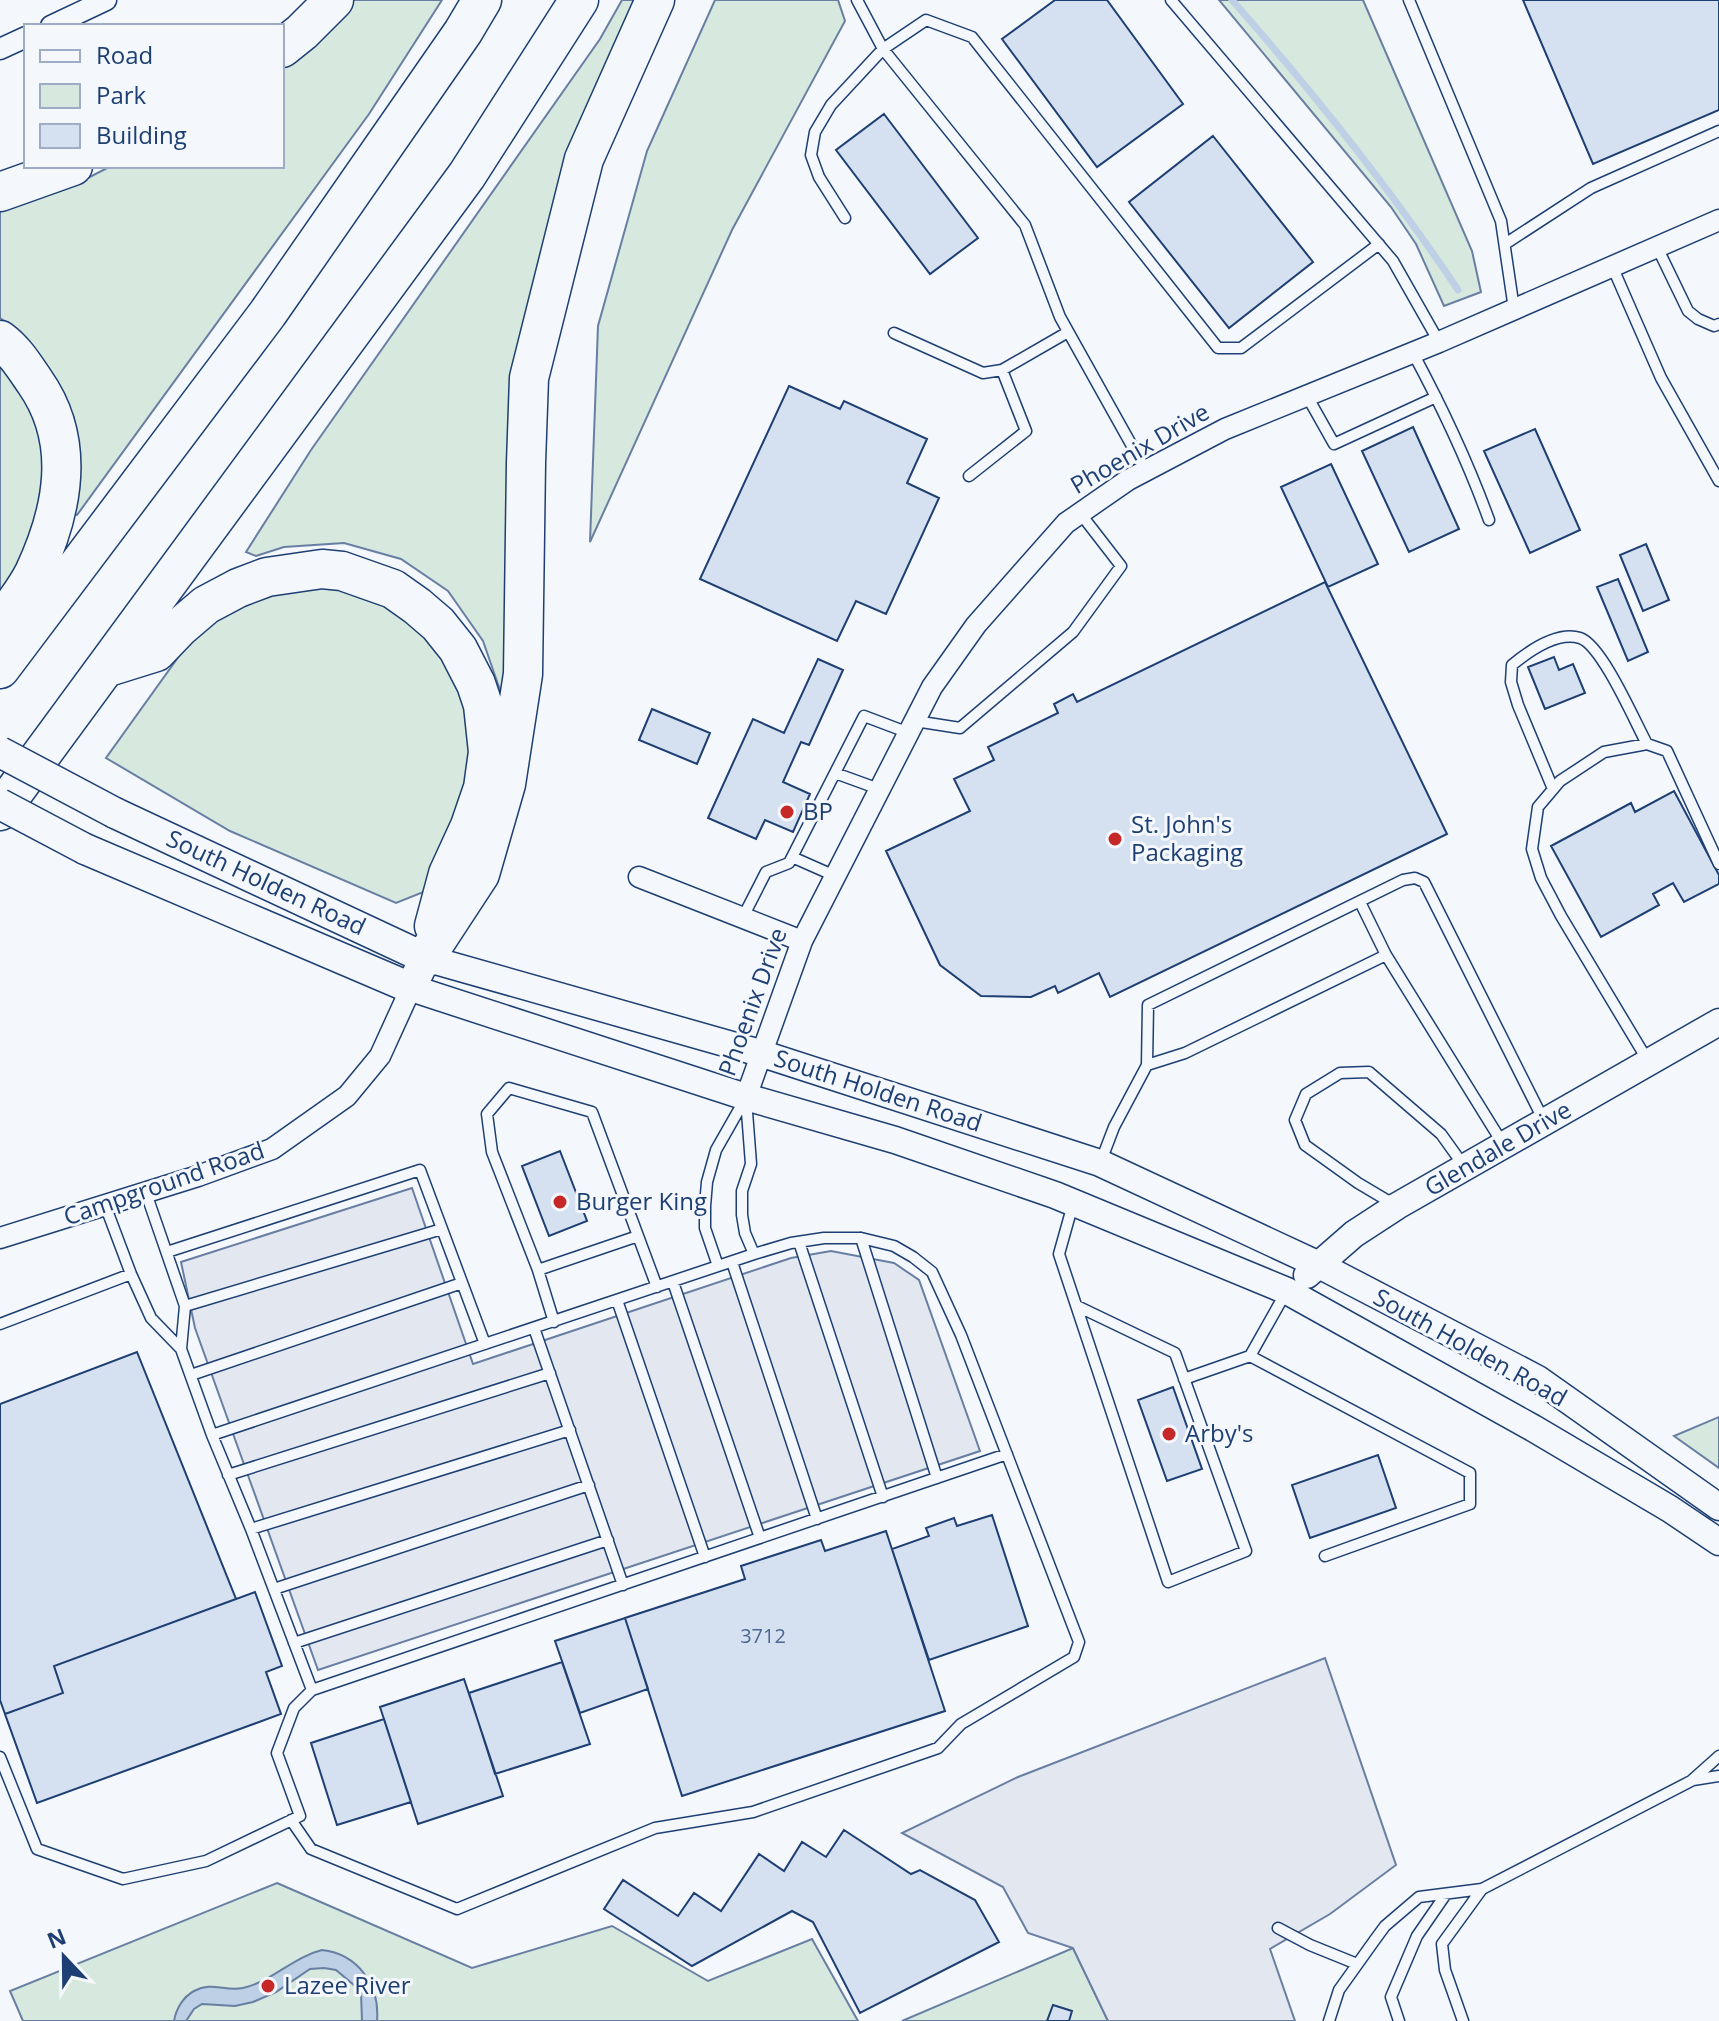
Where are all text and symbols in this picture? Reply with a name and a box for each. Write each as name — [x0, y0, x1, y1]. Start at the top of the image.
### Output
legend — [24, 24, 284, 168]
text: Road — [96, 38, 153, 71]
text: Park — [96, 78, 147, 111]
text: Building — [96, 118, 187, 151]
street label: Phoenix Drive — [1064, 395, 1215, 501]
place label: BP — [803, 794, 833, 827]
marker: BP — [778, 803, 796, 821]
place label: St. John's Packaging — [1131, 807, 1243, 868]
street label: South Holden Road — [162, 821, 372, 942]
marker: St. John's Packaging — [1106, 830, 1124, 848]
street label: Phoenix Drive — [710, 923, 794, 1080]
street label: South Holden Road — [770, 1040, 986, 1139]
street label: Glendale Drive — [1418, 1092, 1577, 1203]
street label: Campground Road — [59, 1133, 268, 1232]
place label: Burger King — [576, 1184, 707, 1217]
marker: Burger King — [551, 1193, 569, 1211]
street label: South Holden Road — [1368, 1280, 1573, 1414]
place label: Arby's — [1185, 1416, 1253, 1449]
marker: Arby's — [1160, 1425, 1178, 1443]
house number: 3712 — [740, 1622, 786, 1649]
north arrow — [24, 1917, 104, 1997]
text: N — [42, 1920, 70, 1955]
place label: Lazee River — [284, 1968, 411, 2001]
marker: Lazee River — [259, 1977, 277, 1995]

